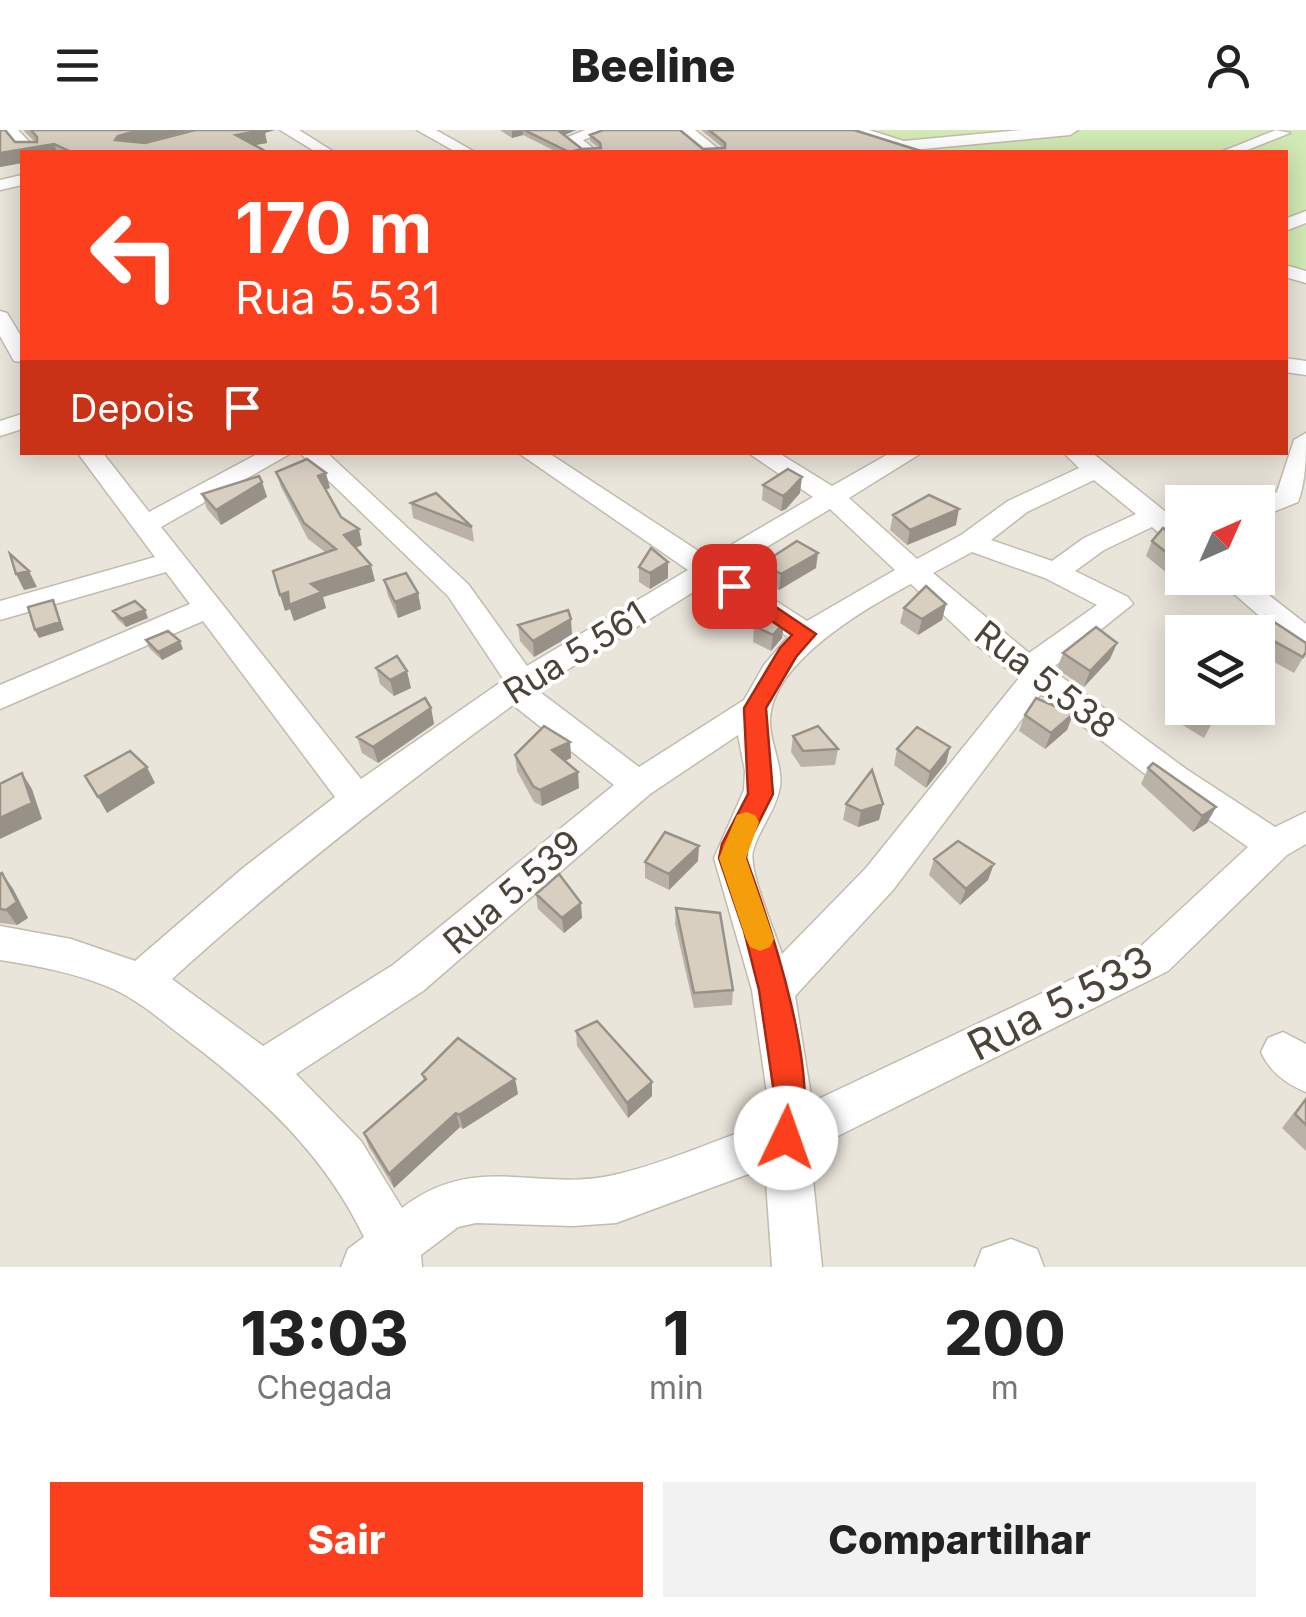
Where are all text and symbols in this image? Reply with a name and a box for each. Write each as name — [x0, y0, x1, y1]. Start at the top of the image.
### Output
icon: menu — [50, 38, 105, 93]
text: Beeline — [570, 38, 736, 93]
icon: person — [1201, 38, 1256, 93]
text: 170 m — [235, 185, 432, 270]
icon: left — [70, 190, 200, 320]
text: Rua 5.531 — [235, 270, 440, 325]
icon: arrive — [215, 380, 270, 435]
text: Depois — [70, 385, 195, 431]
north arrow — [1165, 485, 1275, 595]
map controls — [1165, 485, 1275, 725]
pin — [692, 544, 777, 629]
icon: arrive — [707, 559, 762, 614]
street label: Rua 5.561 — [496, 592, 653, 712]
street label: Rua 5.538 — [967, 611, 1124, 747]
button: layers — [1165, 615, 1275, 725]
street label: Rua 5.539 — [434, 821, 588, 962]
street label: Rua 5.533 — [959, 934, 1161, 1071]
position arrow — [734, 1086, 838, 1190]
text: 13:03 — [241, 1297, 408, 1369]
text: 1 — [663, 1297, 690, 1369]
text: 200 — [944, 1297, 1065, 1369]
text: Chegada — [256, 1368, 393, 1407]
text: min — [649, 1368, 704, 1407]
text: m — [991, 1368, 1019, 1407]
button: Sair — [50, 1482, 643, 1597]
button: Compartilhar — [663, 1482, 1256, 1597]

